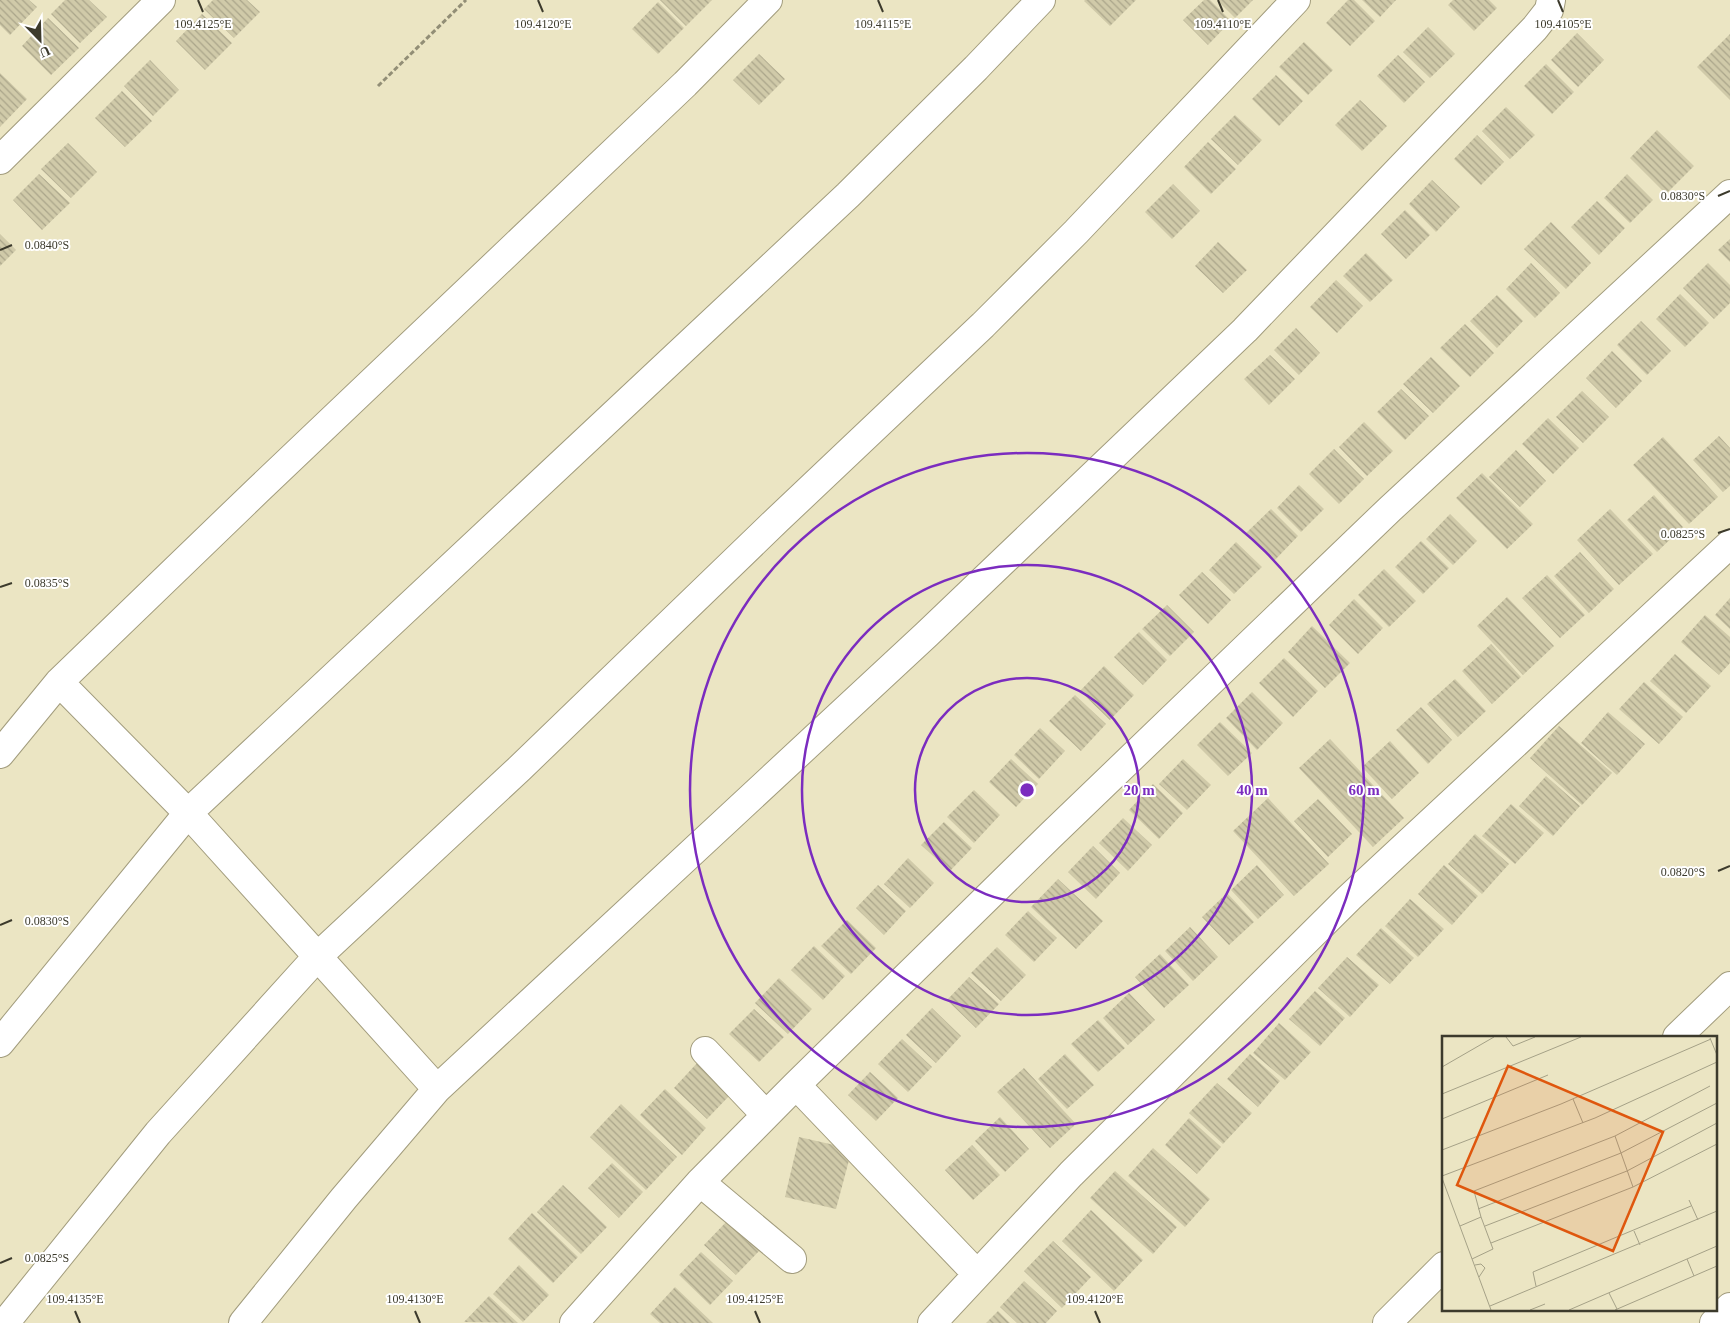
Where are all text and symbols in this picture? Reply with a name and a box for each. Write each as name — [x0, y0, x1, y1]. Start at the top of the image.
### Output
north arrow — [15, 15, 65, 65]
text: 109.4125°E — [174, 17, 232, 31]
text: 109.4120°E — [514, 17, 572, 31]
text: 109.4115°E — [855, 17, 911, 31]
text: 109.4110°E — [1195, 17, 1251, 31]
text: 109.4105°E — [1534, 17, 1592, 31]
text: U — [37, 43, 52, 60]
text: 0.0830°S — [1661, 189, 1705, 203]
text: 0.0840°S — [25, 238, 69, 252]
text: 0.0825°S — [1661, 527, 1705, 541]
text: 0.0835°S — [25, 576, 69, 590]
centre of rings — [1018, 781, 1036, 799]
text: 20 m — [1123, 782, 1155, 798]
text: 40 m — [1236, 782, 1268, 798]
text: 60 m — [1348, 782, 1380, 798]
text: 0.0820°S — [1661, 865, 1705, 879]
text: 0.0830°S — [25, 914, 69, 928]
inset map — [1442, 1036, 1718, 1310]
text: 0.0825°S — [25, 1251, 69, 1265]
text: 109.4135°E — [46, 1292, 104, 1306]
text: 109.4130°E — [386, 1292, 444, 1306]
text: 109.4125°E — [726, 1292, 784, 1306]
text: 109.4120°E — [1066, 1292, 1124, 1306]

